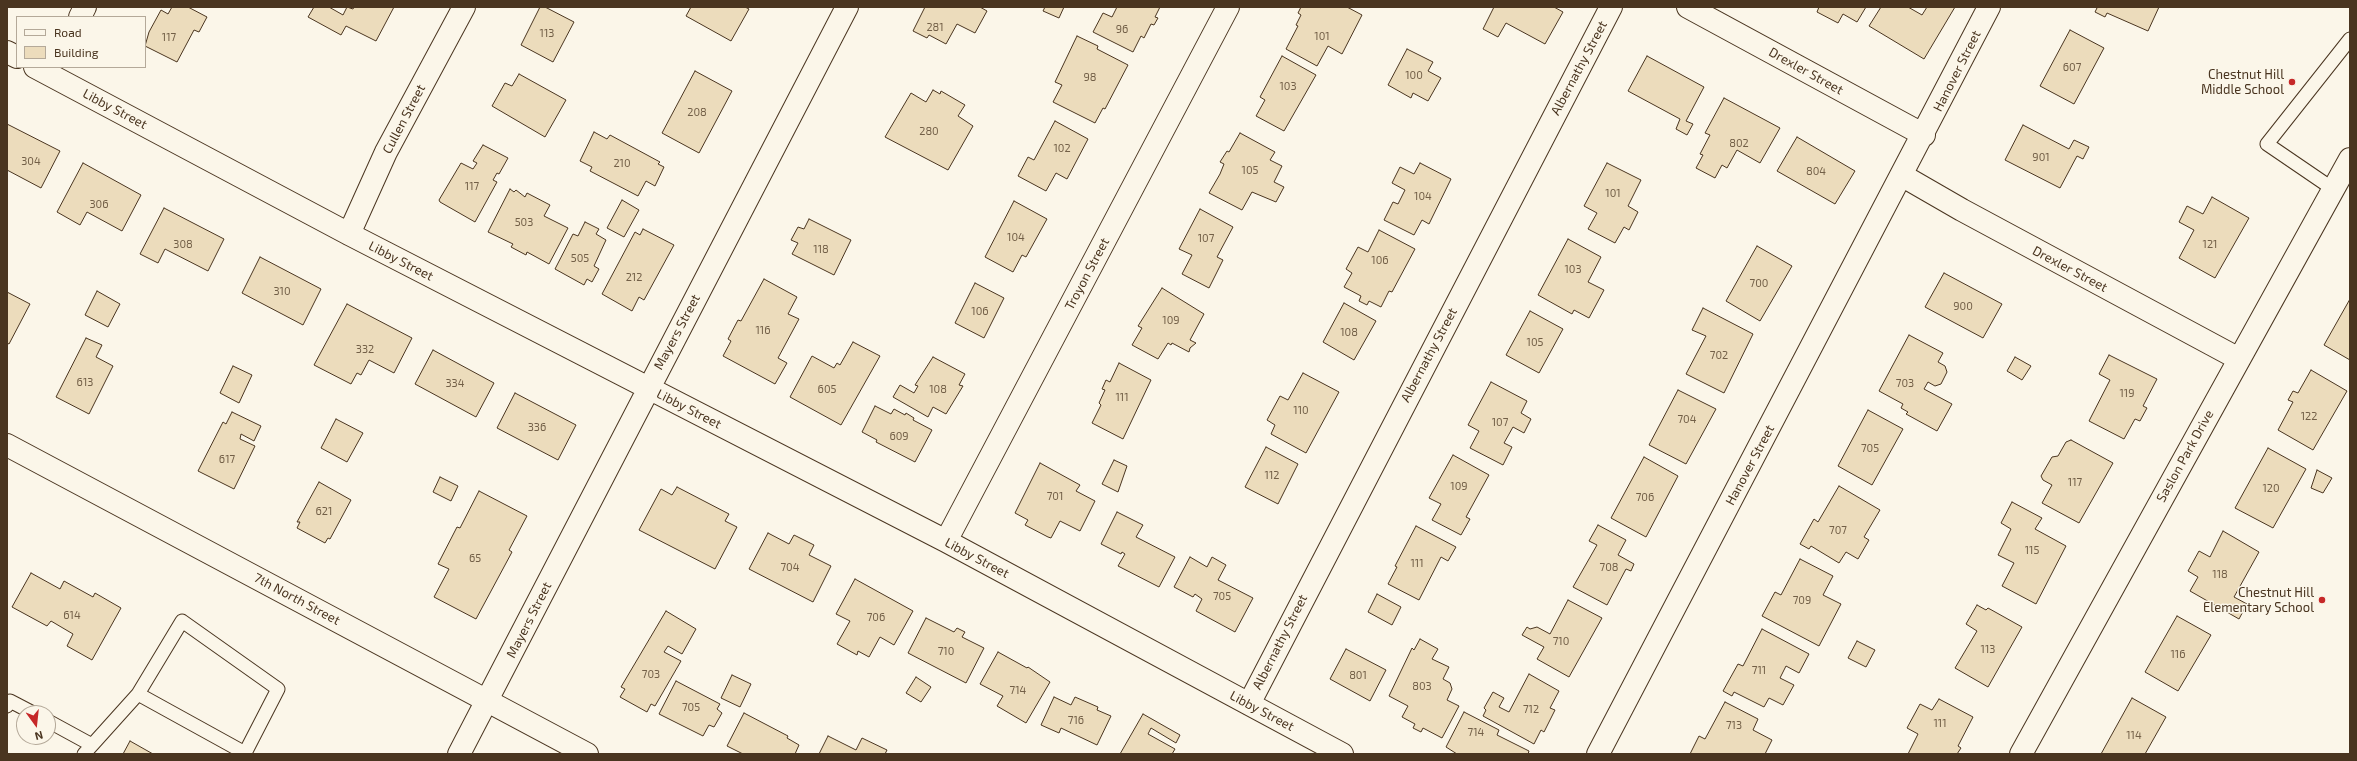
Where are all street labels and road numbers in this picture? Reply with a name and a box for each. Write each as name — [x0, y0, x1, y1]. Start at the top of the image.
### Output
street label: Albernathy Street — [1548, 18, 1610, 118]
street label: Hanover Street — [1930, 28, 1984, 114]
street label: Drexler Street — [1766, 44, 1846, 98]
street label: Cullen Street — [379, 82, 429, 156]
street label: Libby Street — [80, 86, 150, 132]
street label: Troyon Street — [1061, 235, 1113, 313]
street label: Libby Street — [366, 238, 436, 284]
street label: Drexler Street — [2030, 243, 2110, 295]
street label: Mayers Street — [651, 292, 703, 372]
street label: Albernathy Street — [1398, 305, 1460, 405]
street label: Libby Street — [654, 386, 724, 432]
street label: Saslon Park Drive — [2153, 407, 2217, 505]
street label: Hanover Street — [1722, 422, 1778, 508]
street label: Libby Street — [942, 535, 1012, 581]
street label: 7th North Street — [251, 570, 343, 628]
street label: Mayers Street — [503, 579, 555, 661]
street label: Albernathy Street — [1249, 592, 1311, 692]
street label: Libby Street — [1227, 688, 1297, 734]

